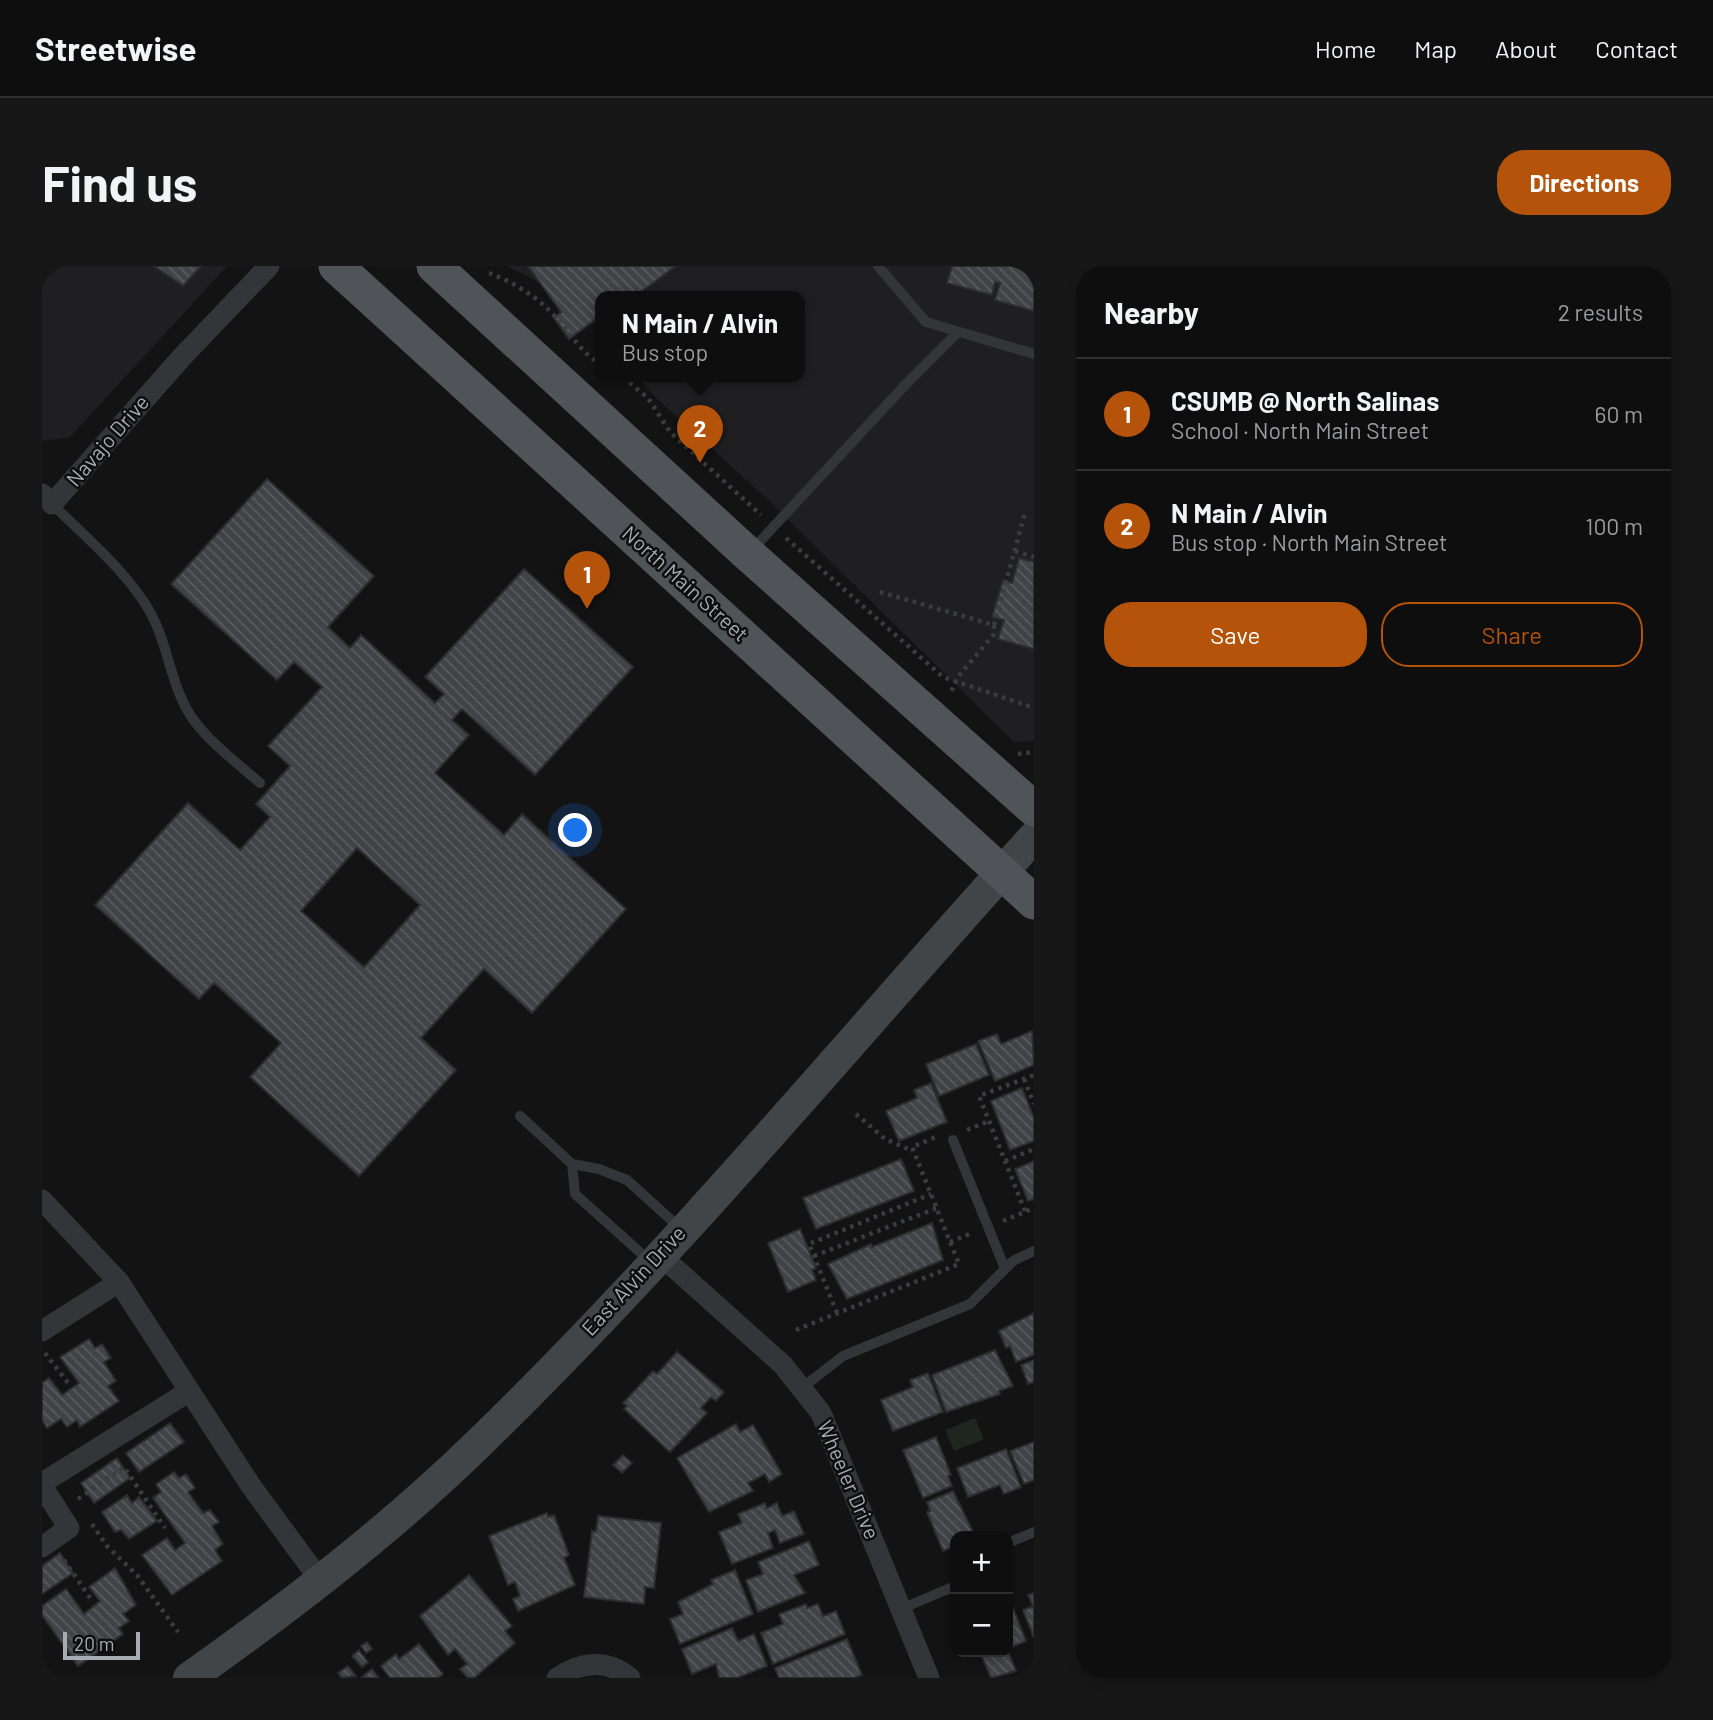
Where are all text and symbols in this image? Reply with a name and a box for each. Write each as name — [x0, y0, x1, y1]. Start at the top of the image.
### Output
text: Streetwise — [35, 28, 196, 68]
text: Home — [1315, 34, 1376, 63]
text: Map — [1414, 34, 1457, 63]
text: About — [1495, 34, 1557, 63]
text: Contact — [1595, 34, 1678, 63]
button: Directions — [1497, 150, 1671, 215]
text: Find us — [42, 153, 197, 212]
popup — [595, 291, 805, 382]
text: Nearby — [1104, 294, 1199, 330]
text: 2 results — [1558, 298, 1643, 326]
text: N Main / Alvin — [622, 307, 778, 338]
text: Bus stop — [622, 338, 708, 366]
text: CSUMB @ North Salinas — [1171, 385, 1439, 416]
street label: Navajo Drive — [60, 389, 153, 491]
text: 1 — [1123, 400, 1131, 428]
text: 60 m — [1595, 400, 1643, 428]
pin: 2 — [677, 405, 723, 463]
text: School · North Main Street — [1171, 416, 1429, 444]
text: N Main / Alvin — [1171, 497, 1328, 528]
text: 2 — [1121, 512, 1133, 540]
text: 100 m — [1585, 512, 1643, 540]
street label: North Main Street — [618, 520, 754, 646]
text: Bus stop · North Main Street — [1171, 528, 1447, 556]
pin: 1 — [564, 551, 610, 609]
button: Save — [1104, 602, 1367, 667]
button: Share — [1381, 602, 1643, 667]
your location — [558, 813, 592, 847]
street label: East Alvin Drive — [576, 1220, 690, 1340]
street label: Wheeler Drive — [813, 1416, 886, 1543]
map controls — [950, 1531, 1013, 1657]
button: + — [950, 1531, 1013, 1594]
button: − — [950, 1594, 1013, 1657]
scale bar — [63, 1629, 140, 1661]
text: 20 m — [74, 1632, 114, 1655]

